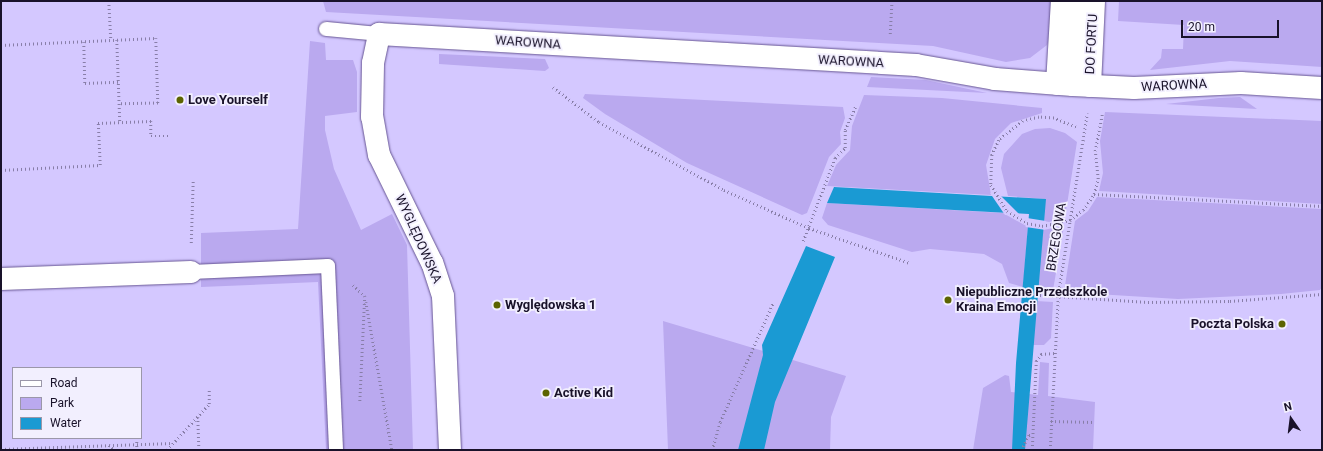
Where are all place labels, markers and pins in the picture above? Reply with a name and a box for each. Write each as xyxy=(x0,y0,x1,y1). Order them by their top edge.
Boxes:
place label: Love Yourself xyxy=(188,92,268,108)
marker: Love Yourself xyxy=(175,95,185,105)
place label: Niepubliczne Przedszkole Kraina Emocji xyxy=(956,285,1107,316)
marker: Niepubliczne Przedszkole Kraina Emocji xyxy=(943,295,953,305)
place label: Wyględowska 1 xyxy=(505,297,596,313)
marker: Wyględowska 1 xyxy=(492,300,502,310)
place label: Poczta Polska xyxy=(1191,316,1274,332)
marker: Poczta Polska xyxy=(1277,319,1287,329)
place label: Active Kid xyxy=(554,385,613,401)
marker: Active Kid xyxy=(541,388,551,398)

